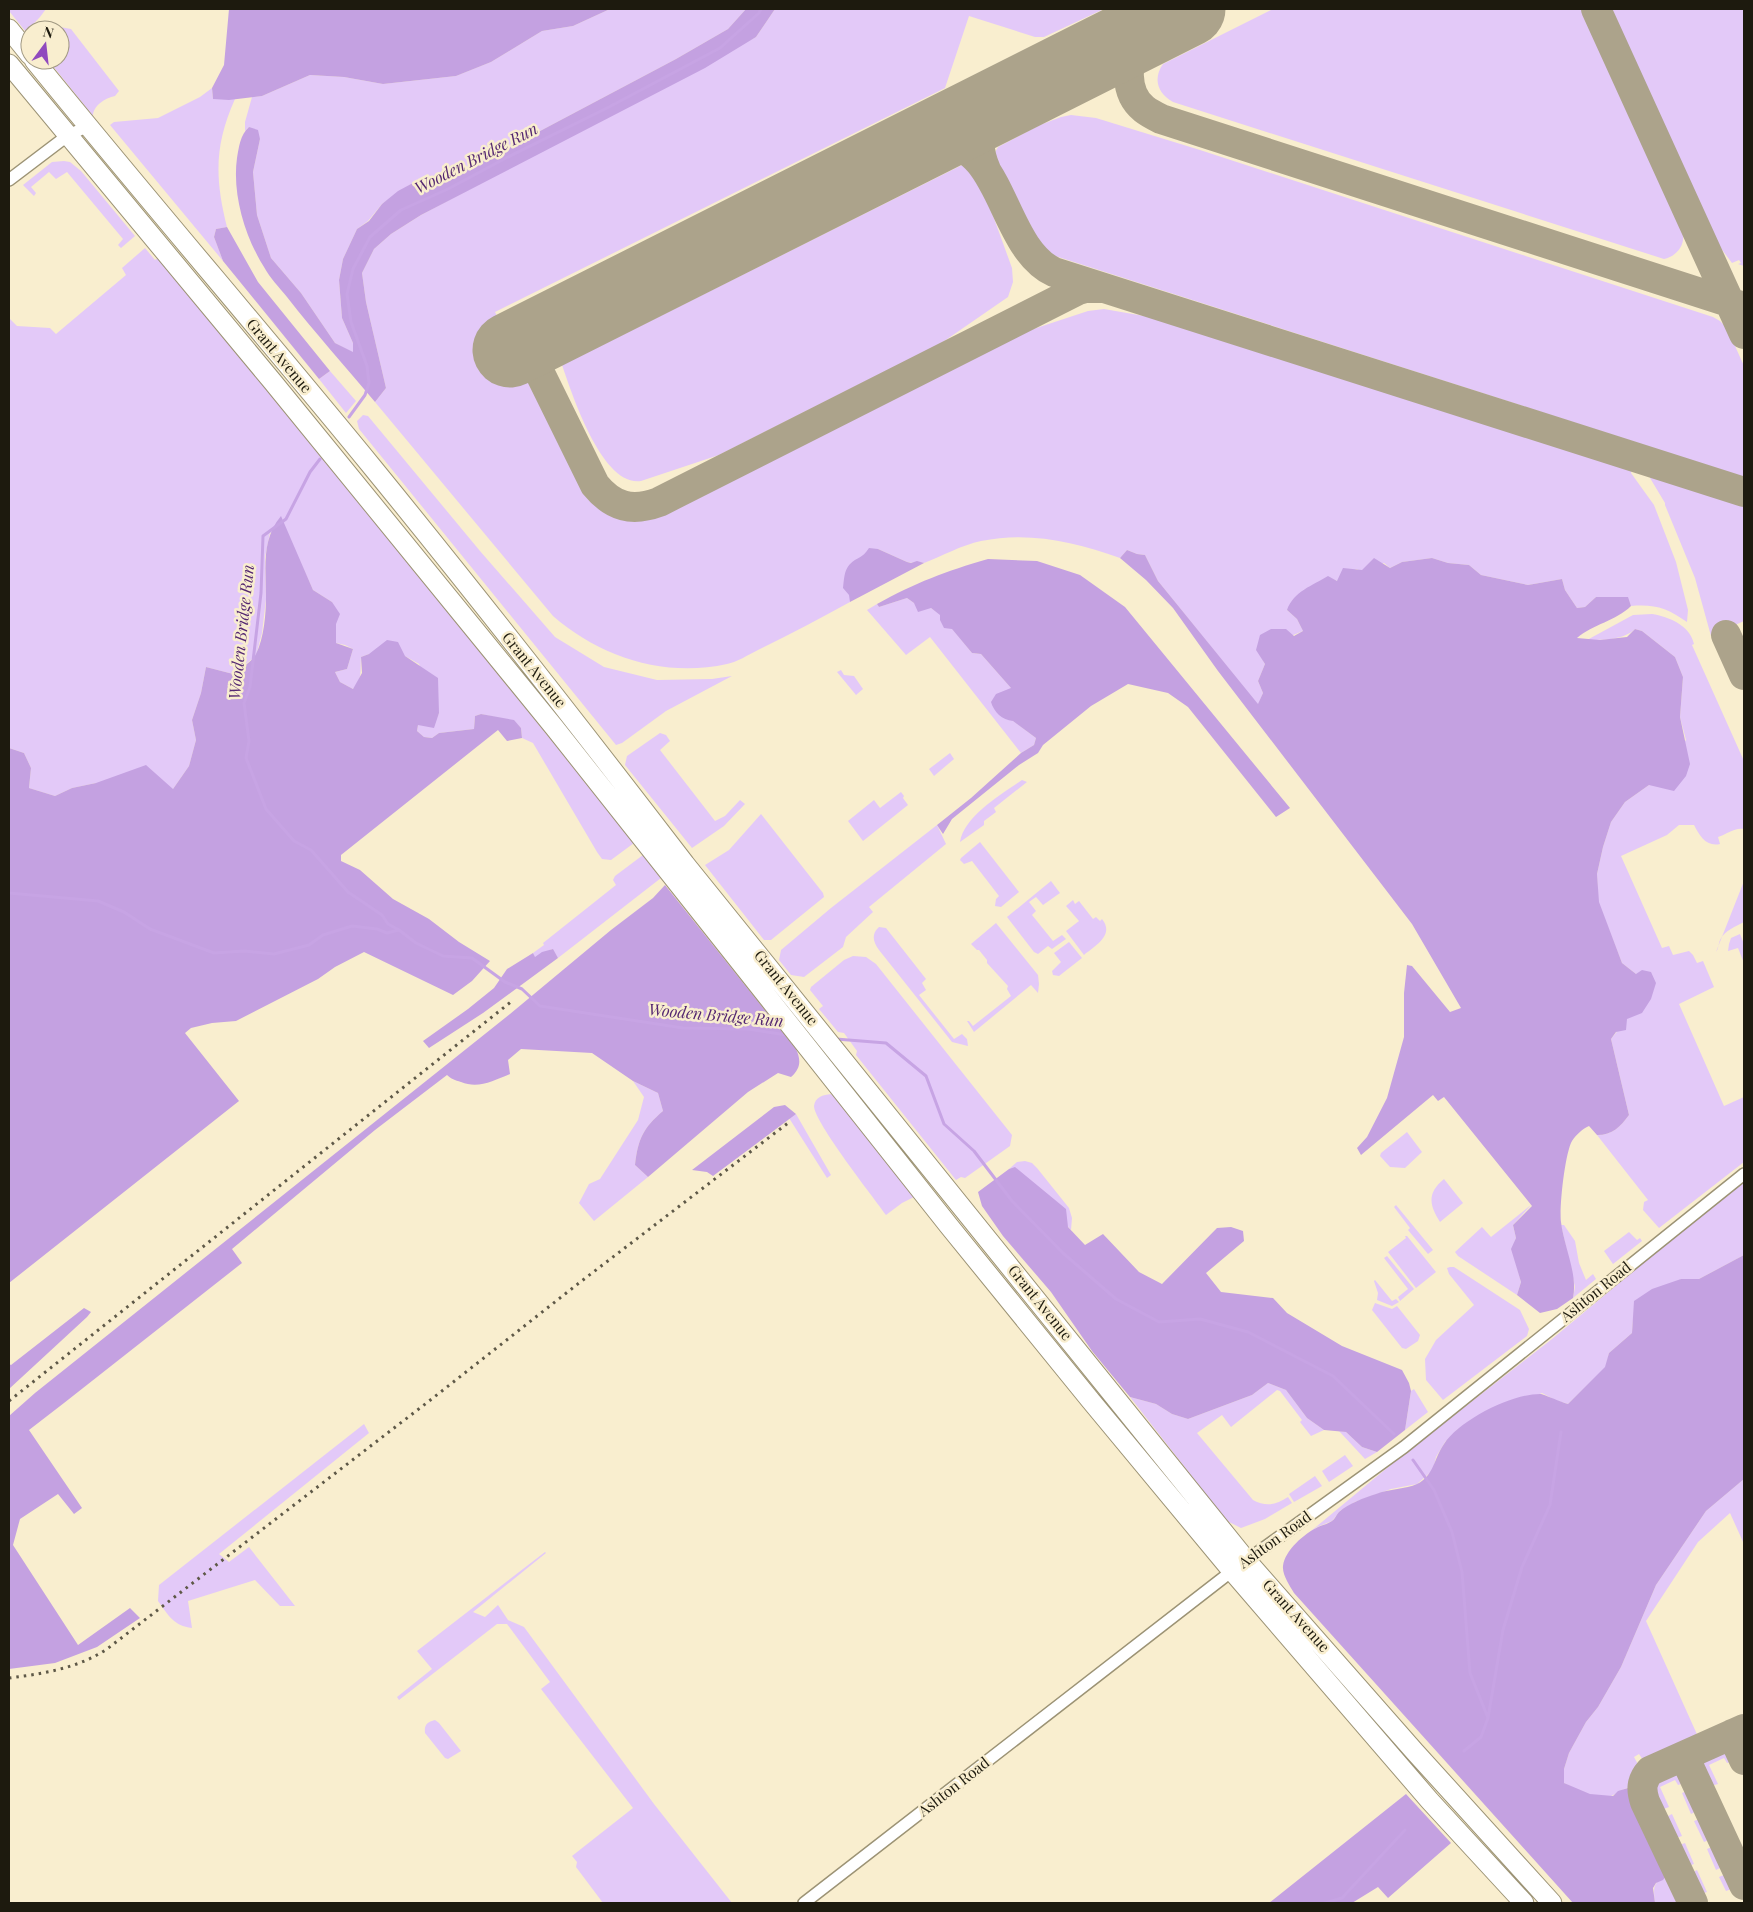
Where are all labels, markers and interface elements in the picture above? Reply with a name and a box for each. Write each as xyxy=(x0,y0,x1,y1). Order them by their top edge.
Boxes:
north arrow xyxy=(20,20,70,70)
text: N xyxy=(41,21,56,42)
water label: Wooden Bridge Run xyxy=(411,117,541,198)
street label: Grant Avenue xyxy=(243,314,317,397)
water label: Wooden Bridge Run xyxy=(223,563,258,700)
street label: Grant Avenue xyxy=(498,628,571,711)
street label: Grant Avenue xyxy=(750,946,823,1029)
water label: Wooden Bridge Run xyxy=(648,998,785,1031)
street label: Ashton Road xyxy=(1555,1256,1635,1326)
street label: Grant Avenue xyxy=(1004,1261,1077,1344)
street label: Ashton Road xyxy=(1233,1506,1315,1573)
street label: Grant Avenue xyxy=(1259,1575,1335,1656)
street label: Ashton Road xyxy=(913,1752,993,1821)

